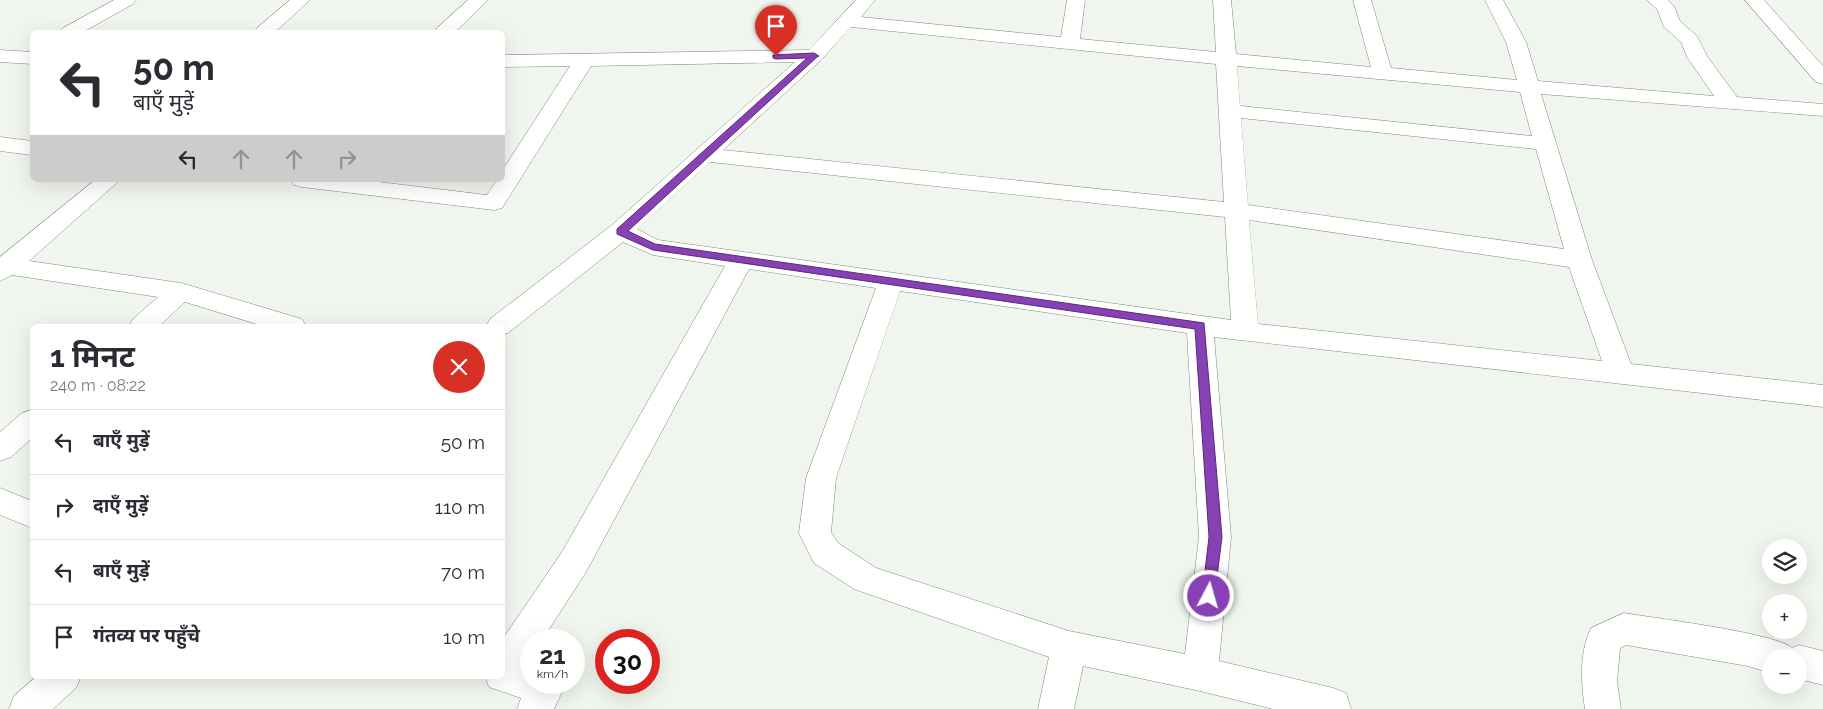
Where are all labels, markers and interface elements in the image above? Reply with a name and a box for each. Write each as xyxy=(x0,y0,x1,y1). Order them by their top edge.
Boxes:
pin xyxy=(755,5,797,56)
icon: arrive xyxy=(762,12,790,40)
text: 50 m xyxy=(133,47,215,88)
icon: left xyxy=(50,50,115,115)
text: बाएँ मुड़ें xyxy=(133,89,194,115)
icon: left xyxy=(174,145,202,173)
icon: ahead xyxy=(227,145,255,173)
icon: ahead xyxy=(280,145,308,173)
icon: right xyxy=(333,145,361,173)
text: 1 मिनट xyxy=(50,339,135,374)
button: close xyxy=(433,341,485,393)
text: 240 m · 08:22 xyxy=(50,376,146,395)
icon: left xyxy=(50,428,78,456)
text: बाएँ मुड़ें xyxy=(93,429,150,451)
text: 50 m xyxy=(441,431,485,453)
icon: right xyxy=(50,493,78,521)
text: दाएँ मुड़ें xyxy=(93,494,149,516)
text: 110 m xyxy=(435,496,485,518)
map controls xyxy=(1762,539,1807,694)
button: layers xyxy=(1762,539,1807,584)
icon: left xyxy=(50,558,78,586)
text: बाएँ मुड़ें xyxy=(93,559,150,581)
text: 70 m xyxy=(441,561,485,583)
position arrow xyxy=(1182,569,1234,621)
button: + xyxy=(1762,594,1807,639)
icon: arrive xyxy=(50,623,78,651)
text: गंतव्य पर पहुँचे xyxy=(93,624,200,646)
text: 10 m xyxy=(443,626,485,648)
speed limit sign: 30 xyxy=(595,629,660,694)
text: 21 xyxy=(539,640,566,670)
button: − xyxy=(1762,649,1807,694)
text: km/h xyxy=(537,667,568,681)

